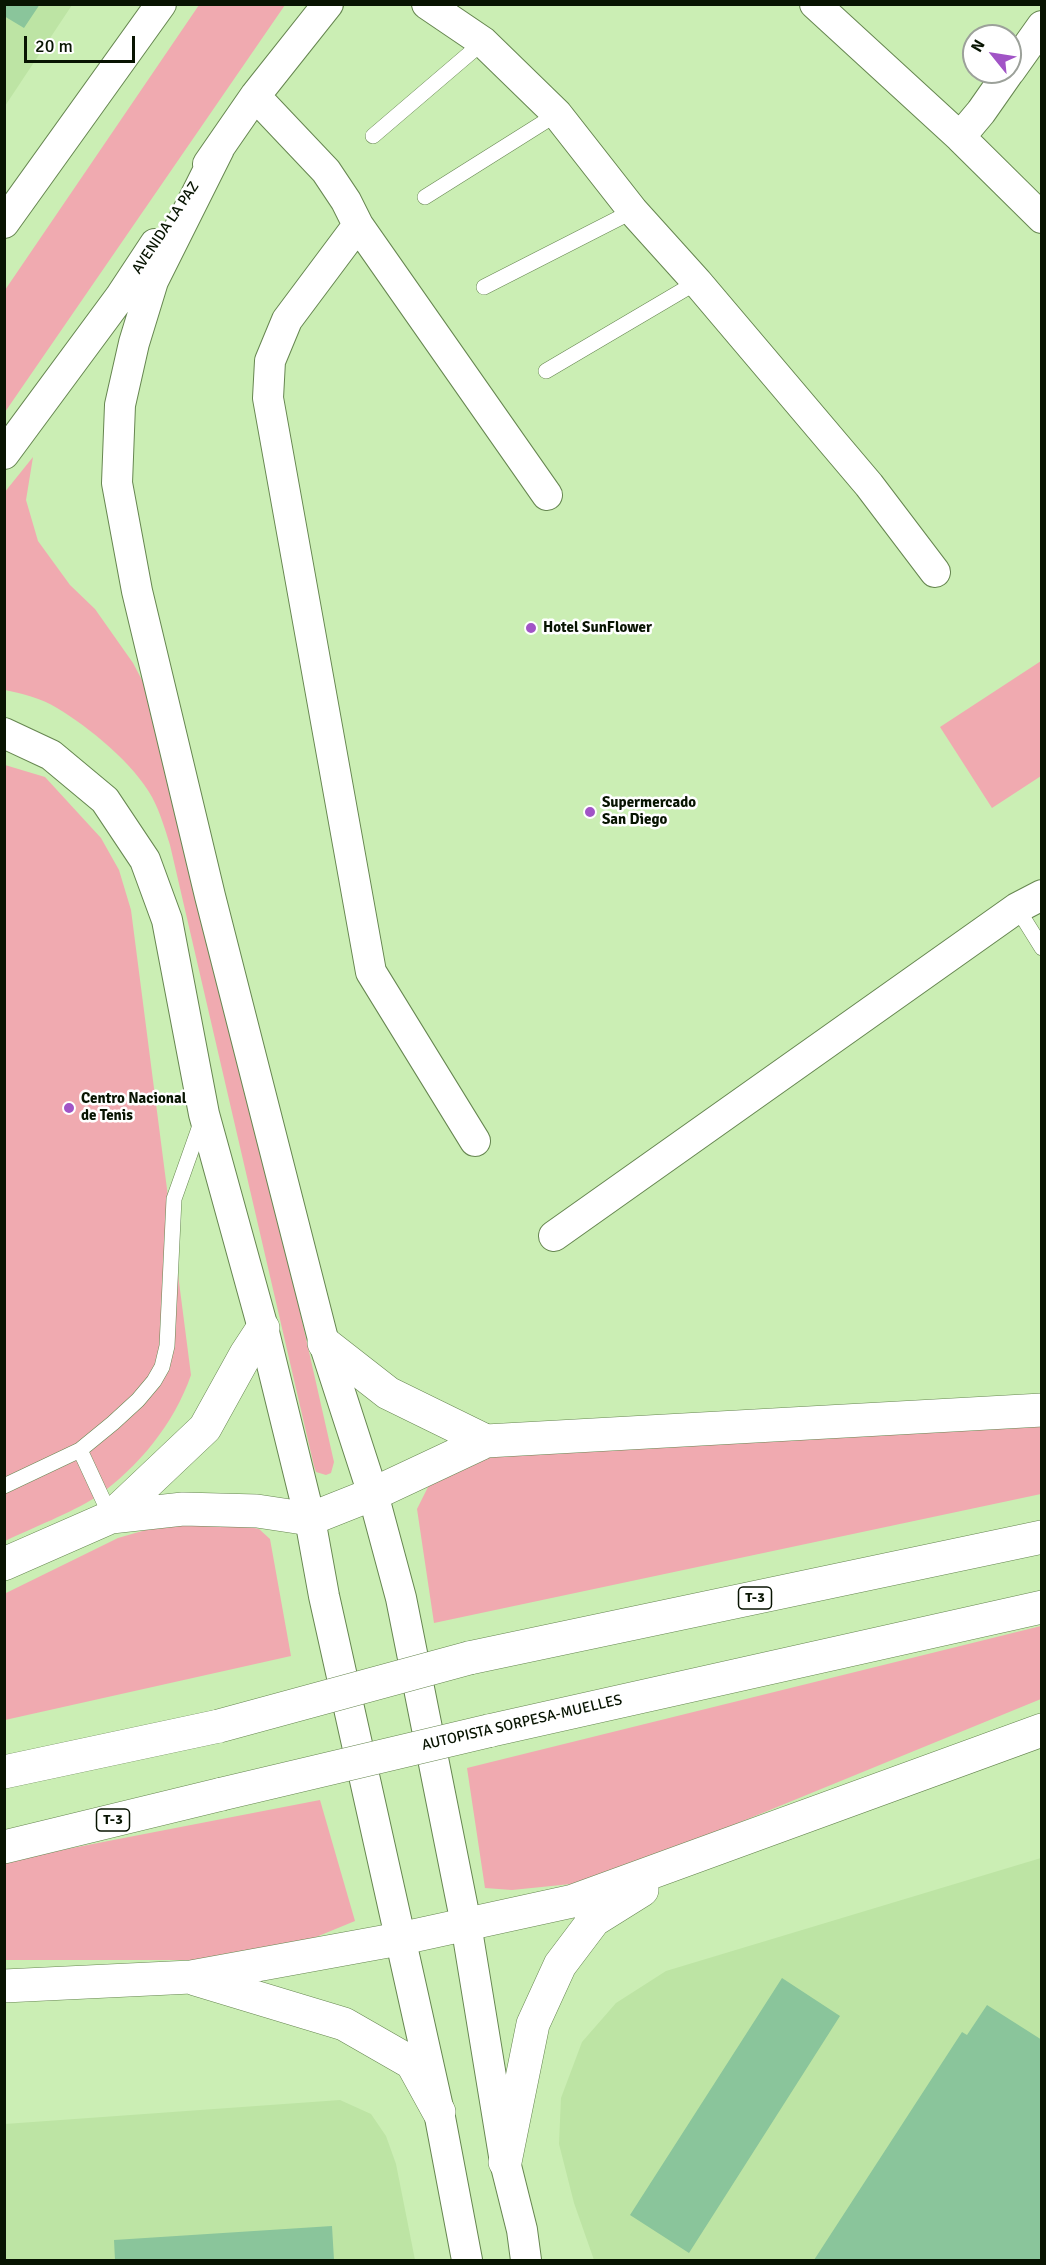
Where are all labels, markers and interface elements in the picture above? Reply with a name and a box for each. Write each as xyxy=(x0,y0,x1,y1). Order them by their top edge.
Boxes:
scale bar xyxy=(27,24,138,62)
north arrow xyxy=(962,24,1022,84)
text: 20 m xyxy=(35,35,73,57)
text: N xyxy=(967,36,990,56)
street label: AVENIDA LA PAZ xyxy=(128,178,204,278)
place label: Hotel SunFlower xyxy=(543,619,652,637)
marker: Hotel SunFlower xyxy=(524,621,538,635)
place label: Supermercado San Diego xyxy=(602,794,696,829)
marker: Supermercado San Diego xyxy=(583,805,597,819)
place label: Centro Nacional de Tenis xyxy=(81,1090,186,1125)
marker: Centro Nacional de Tenis xyxy=(62,1101,76,1115)
road number: T-3 xyxy=(738,1587,771,1609)
street label: AUTOPISTA SORPESA-MUELLES xyxy=(420,1691,624,1755)
road number: T-3 xyxy=(96,1809,130,1831)

